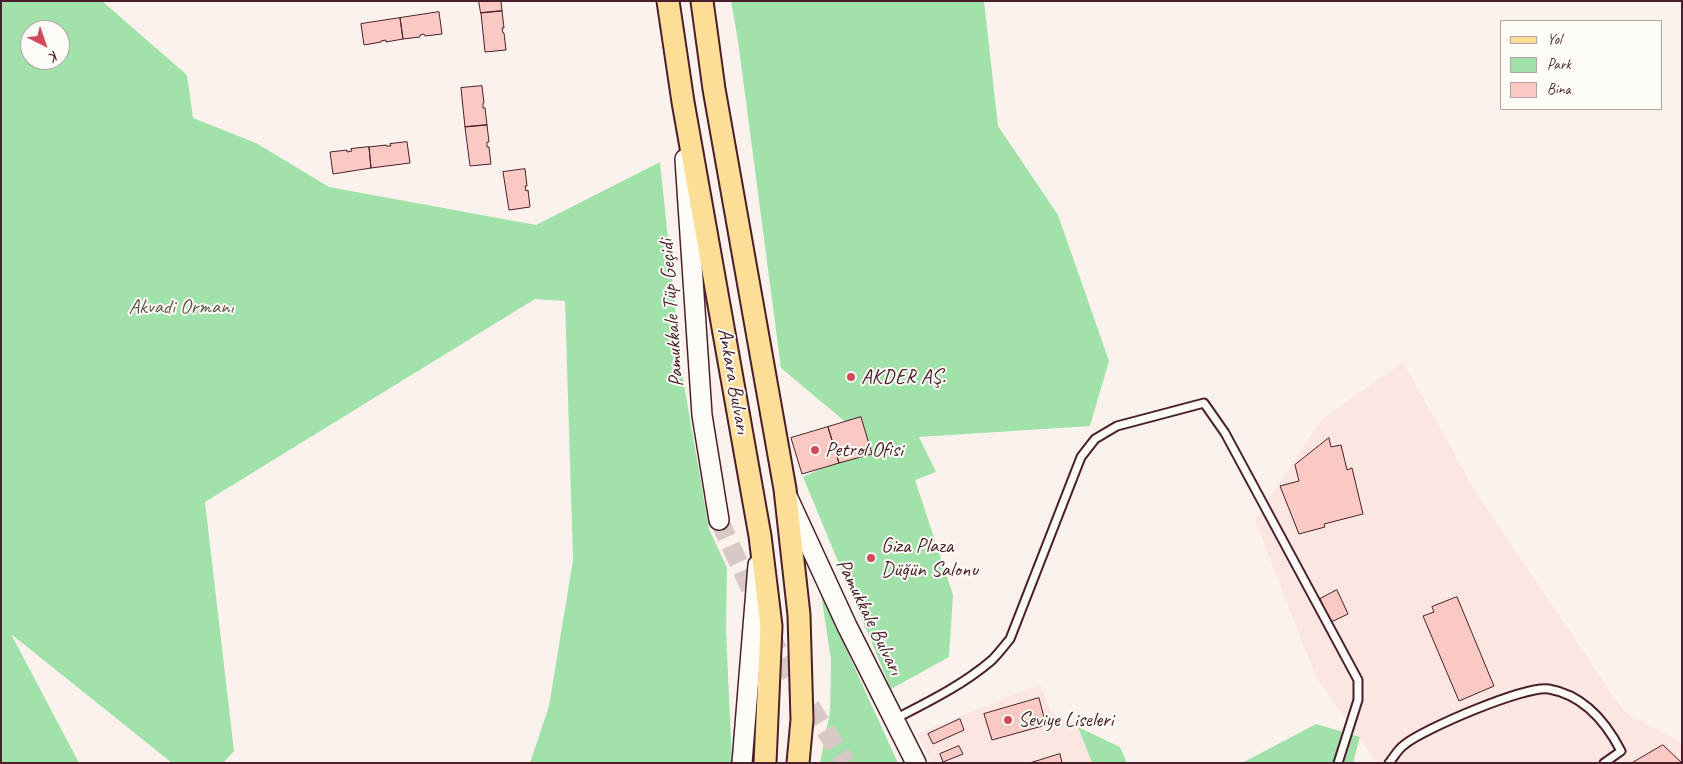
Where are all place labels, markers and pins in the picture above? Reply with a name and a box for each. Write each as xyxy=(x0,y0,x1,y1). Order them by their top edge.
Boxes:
place label: AKDER AŞ. xyxy=(861,364,946,390)
marker: AKDER AŞ. xyxy=(845,371,857,383)
place label: Petrol Ofisi xyxy=(825,437,903,463)
marker: Petrol Ofisi xyxy=(809,444,821,456)
place label: Giza Plaza Düğün Salonu xyxy=(881,533,978,583)
marker: Giza Plaza Düğün Salonu xyxy=(865,552,877,564)
place label: Seviye Liseleri xyxy=(1018,707,1113,733)
marker: Seviye Liseleri xyxy=(1002,714,1014,726)

